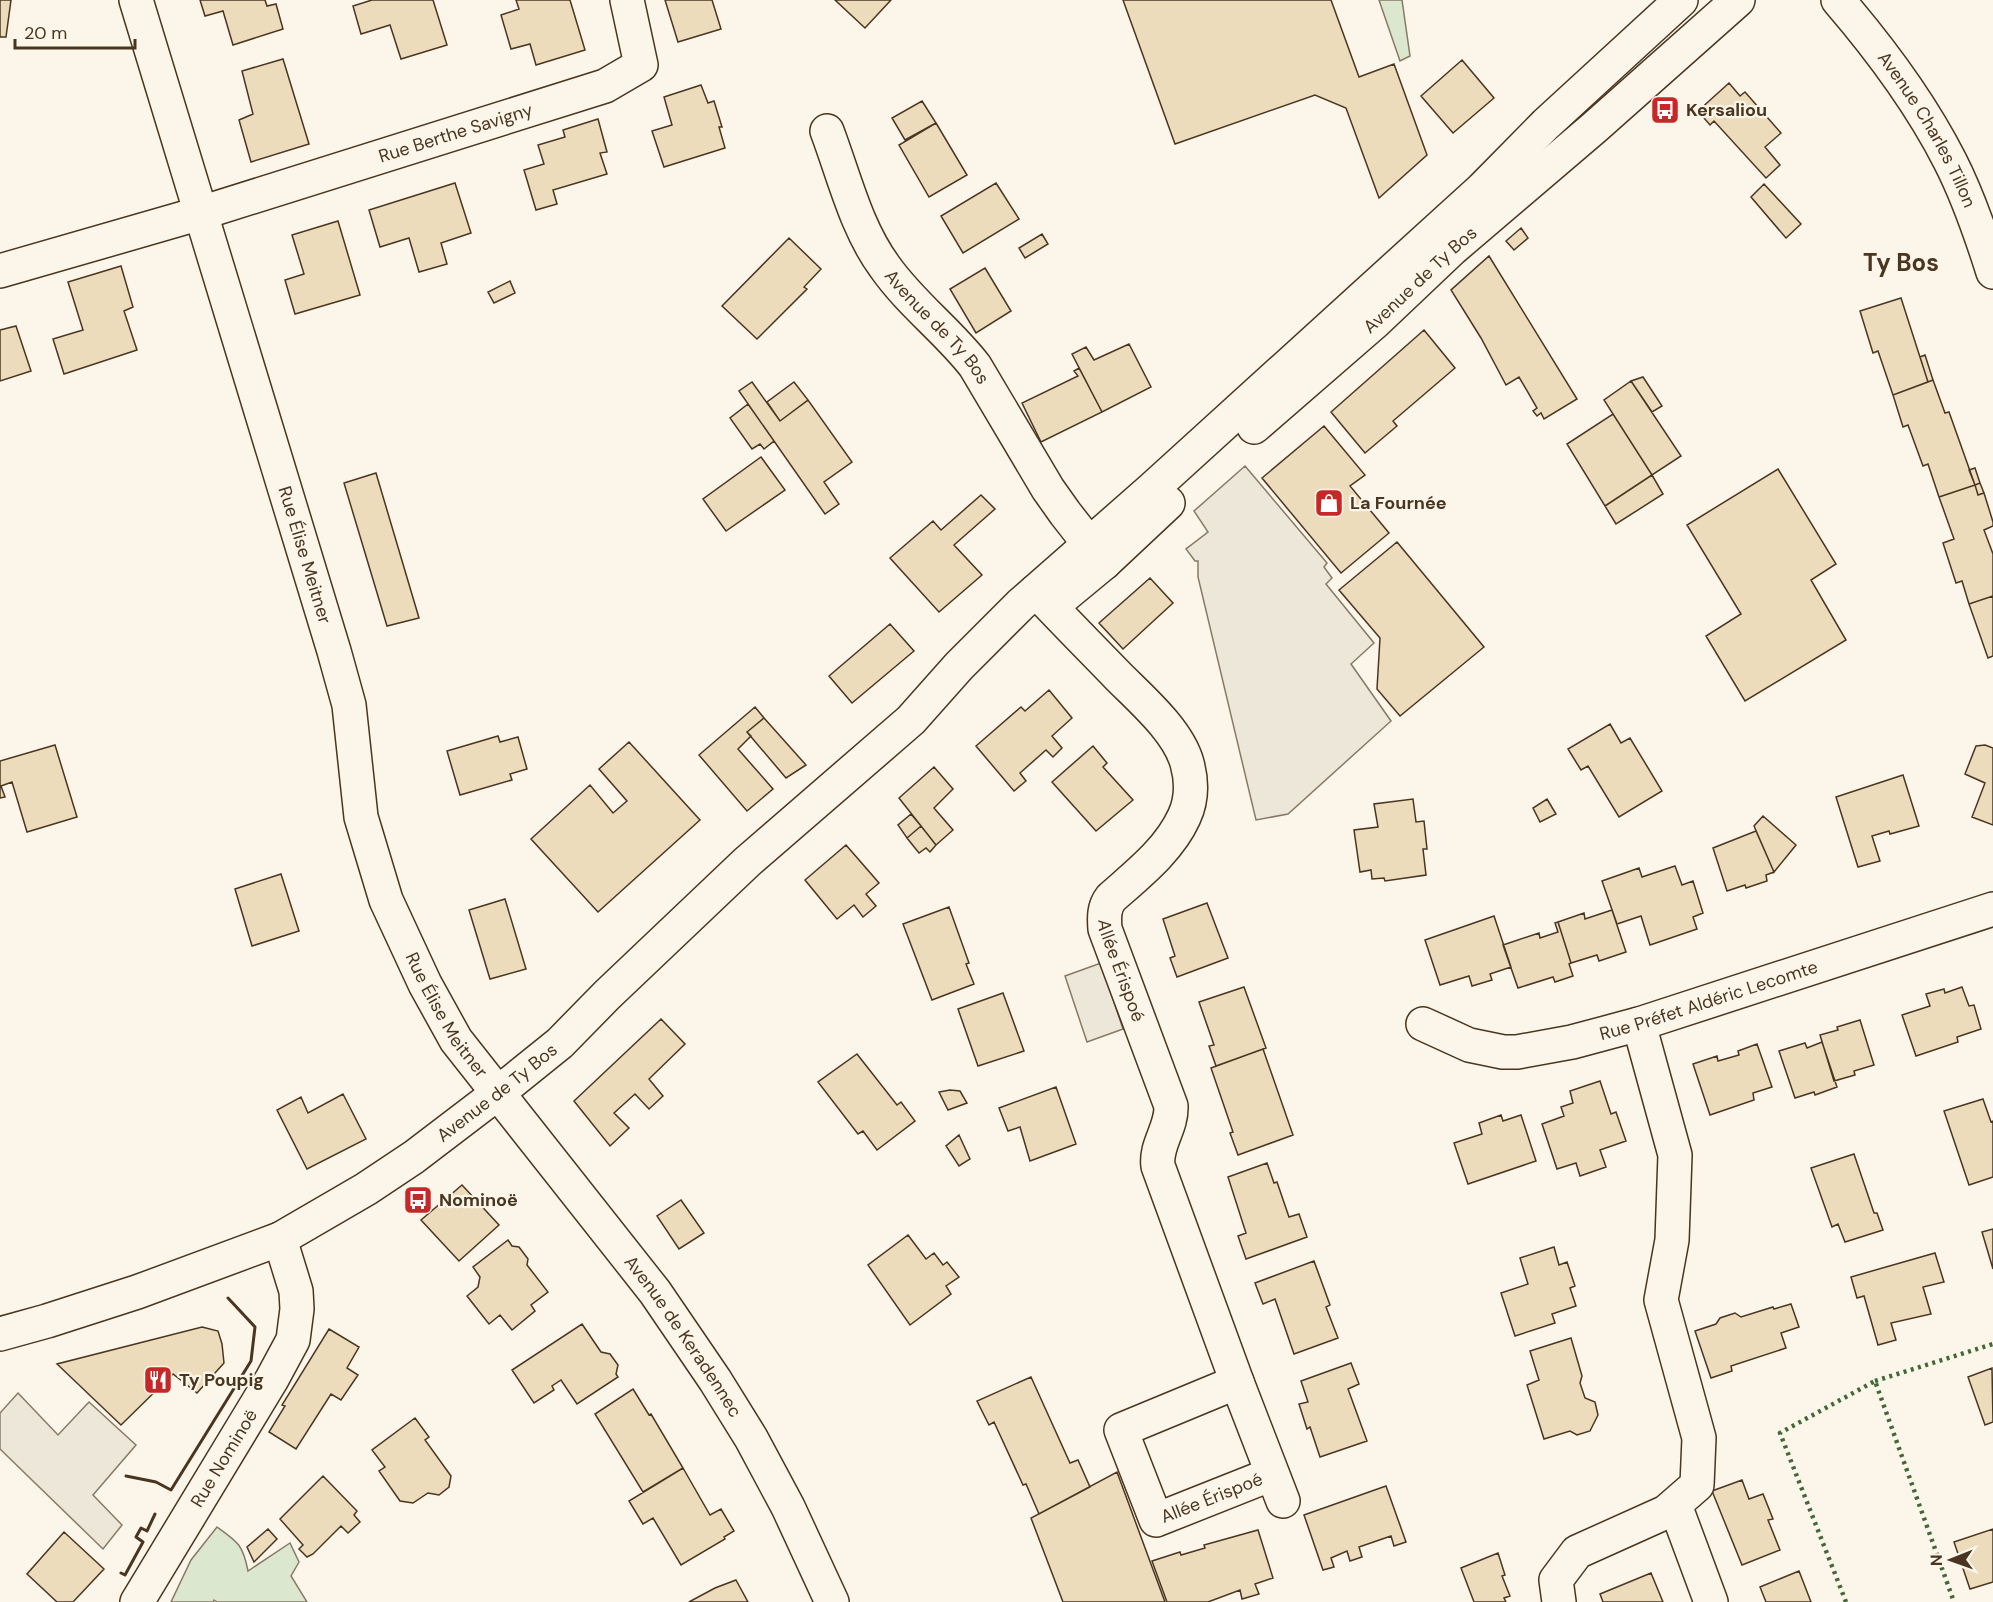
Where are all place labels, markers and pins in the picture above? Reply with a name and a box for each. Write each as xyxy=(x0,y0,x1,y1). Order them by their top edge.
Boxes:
bus stop icon: Kersaliou xyxy=(1649,94,1681,126)
place label: Kersaliou xyxy=(1686,98,1767,122)
shop icon: La Fournée xyxy=(1313,487,1345,519)
place label: La Fournée xyxy=(1350,491,1447,515)
bus stop icon: Nominoë xyxy=(402,1184,434,1216)
place label: Nominoë xyxy=(439,1188,518,1212)
restaurant icon: Ty Poupig xyxy=(142,1364,174,1396)
place label: Ty Poupig xyxy=(179,1368,264,1392)

